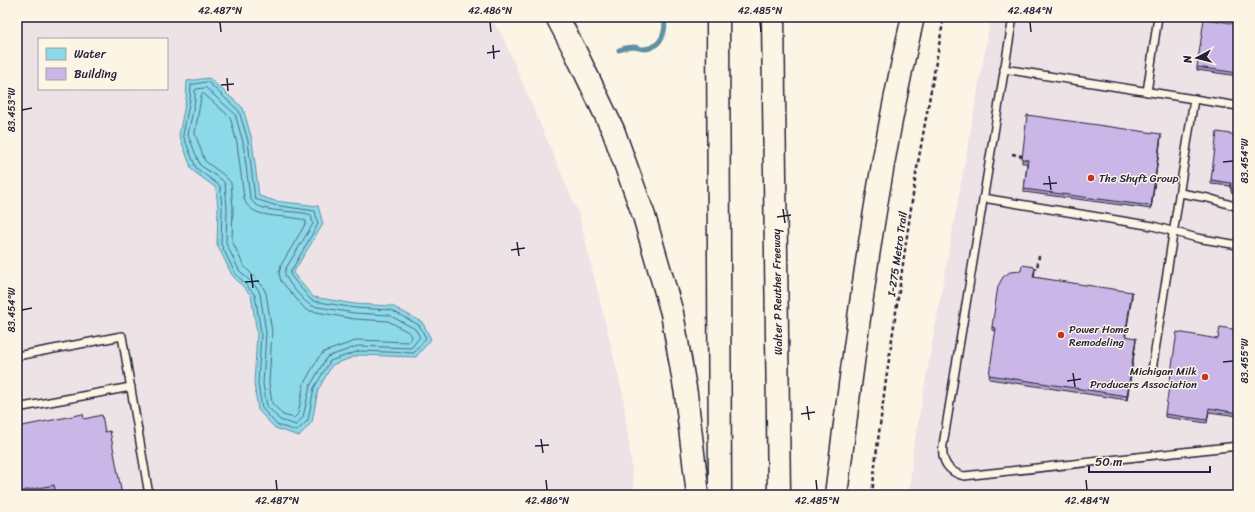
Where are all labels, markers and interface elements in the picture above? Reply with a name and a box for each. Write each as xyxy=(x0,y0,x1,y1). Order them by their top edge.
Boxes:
text: 42.487°N xyxy=(198,2,242,20)
text: 42.486°N xyxy=(468,2,512,20)
text: 42.485°N xyxy=(738,2,782,20)
text: 42.484°N xyxy=(1008,2,1052,20)
legend xyxy=(38,38,168,90)
north arrow xyxy=(1177,38,1217,78)
text: Water xyxy=(74,43,107,65)
text: N xyxy=(1178,54,1198,65)
text: Building xyxy=(74,63,117,85)
text: 83.453°W xyxy=(3,88,21,132)
text: 83.454°W xyxy=(1236,138,1254,184)
place label: The Shyft Group xyxy=(1099,169,1179,188)
marker: The Shyft Group xyxy=(1086,173,1096,183)
street label: I-275 Metro Trail xyxy=(882,210,913,299)
street label: Walter P Reuther Freeway xyxy=(767,228,788,355)
text: 83.454°W xyxy=(3,287,21,333)
place label: Power Home Remodeling xyxy=(1069,320,1130,352)
marker: Power Home Remodeling xyxy=(1056,330,1066,340)
text: 83.455°W xyxy=(1236,338,1254,384)
place label: Michigan Milk Producers Association xyxy=(1090,362,1197,394)
marker: Michigan Milk Producers Association xyxy=(1200,372,1210,382)
scale bar xyxy=(1089,448,1210,474)
text: 50 m xyxy=(1095,451,1122,473)
text: 42.487°N xyxy=(255,492,299,510)
text: 42.486°N xyxy=(525,492,569,510)
text: 42.485°N xyxy=(795,492,839,510)
text: 42.484°N xyxy=(1065,492,1109,510)

